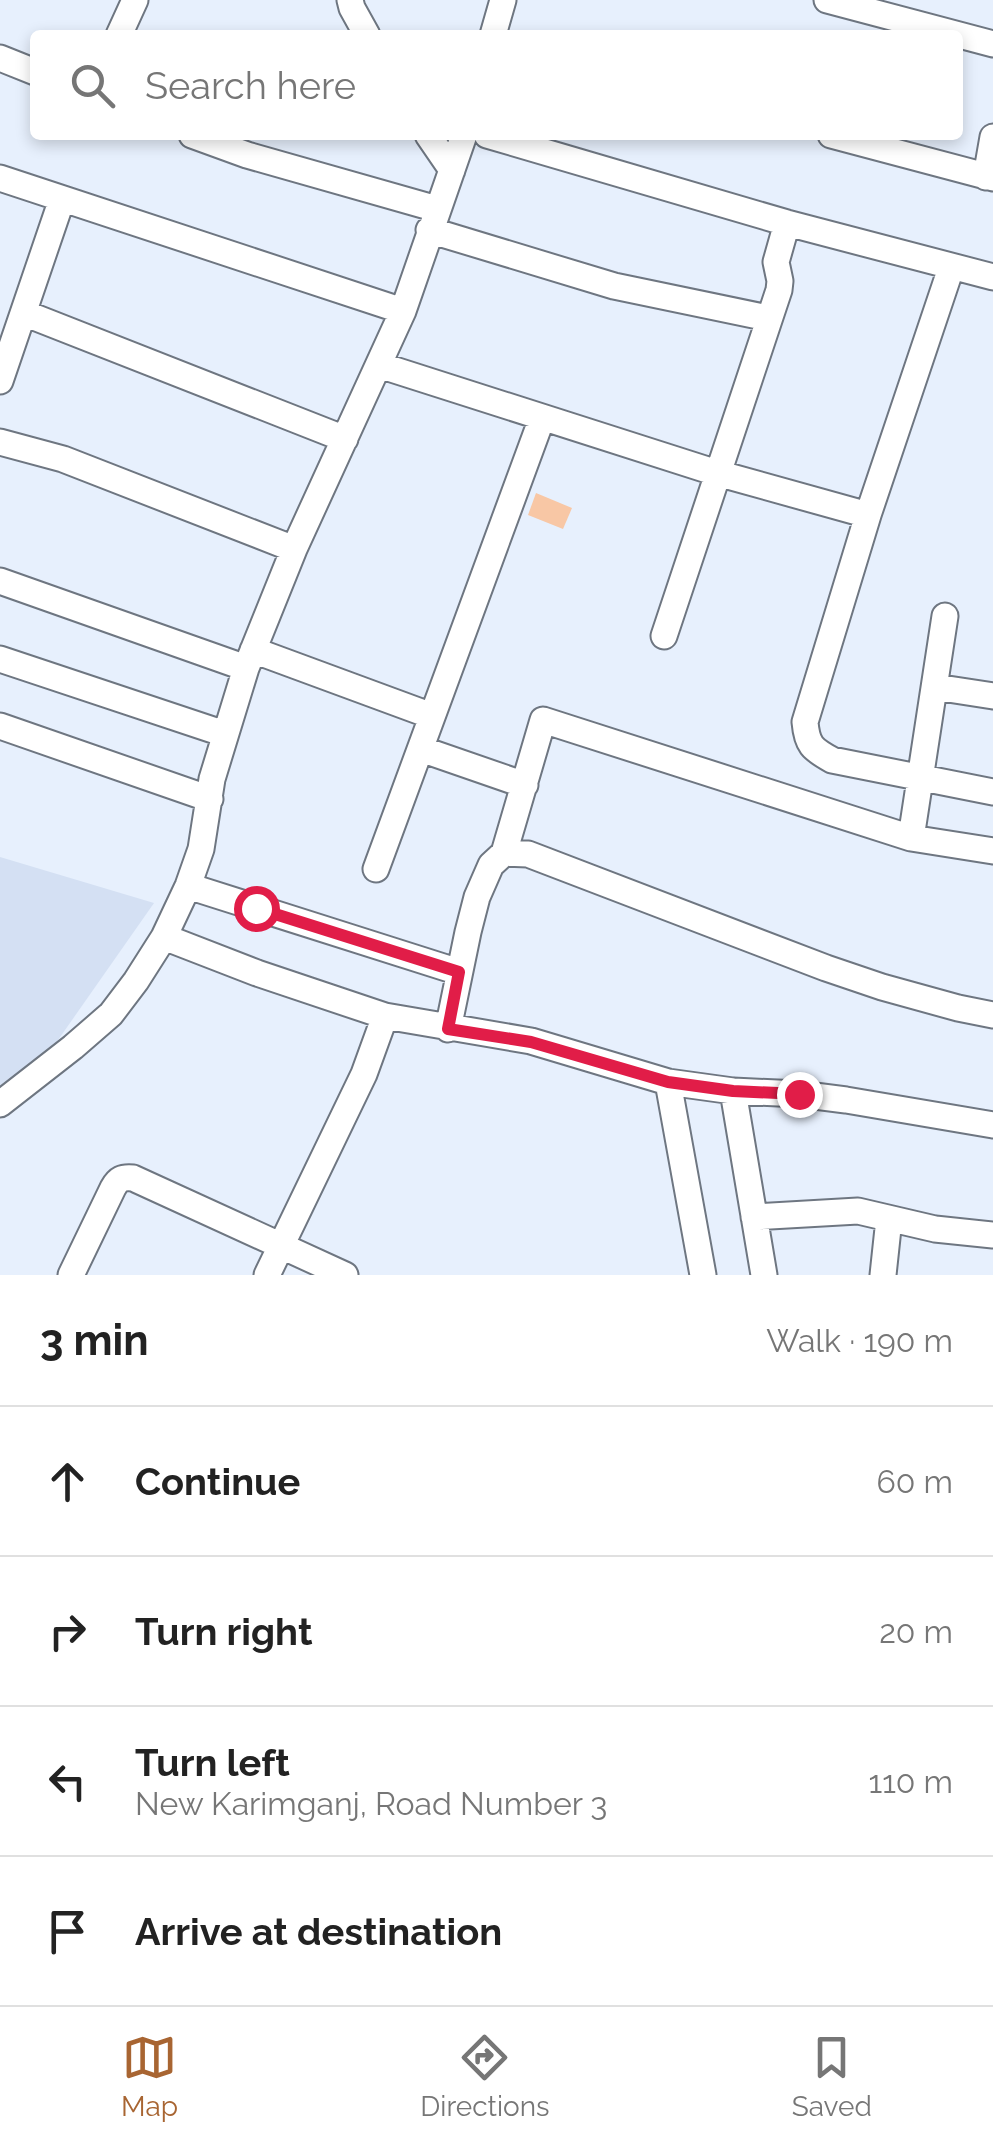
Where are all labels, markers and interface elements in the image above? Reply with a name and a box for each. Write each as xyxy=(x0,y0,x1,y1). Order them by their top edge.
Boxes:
search box xyxy=(30,30,963,140)
icon: search xyxy=(65,58,120,113)
text: Search here xyxy=(145,63,356,108)
route start xyxy=(234,886,280,932)
route end xyxy=(777,1072,823,1118)
text: 3 min xyxy=(40,1316,149,1365)
text: Walk · 190 m xyxy=(766,1322,953,1359)
icon: ahead xyxy=(40,1454,95,1509)
text: Continue xyxy=(135,1459,300,1504)
text: 60 m xyxy=(877,1463,953,1500)
icon: right xyxy=(40,1604,95,1659)
text: Turn right xyxy=(135,1609,312,1654)
text: 20 m xyxy=(879,1613,953,1650)
text: Turn left xyxy=(135,1740,290,1785)
icon: left xyxy=(40,1754,95,1809)
text: 110 m xyxy=(868,1763,953,1800)
text: New Karimganj, Road Number 3 xyxy=(135,1785,607,1822)
icon: arrive xyxy=(40,1904,95,1959)
text: Arrive at destination xyxy=(135,1909,502,1954)
tab: Map xyxy=(121,2030,178,2123)
tab: Directions xyxy=(420,2030,550,2123)
tab: Saved xyxy=(792,2030,872,2123)

